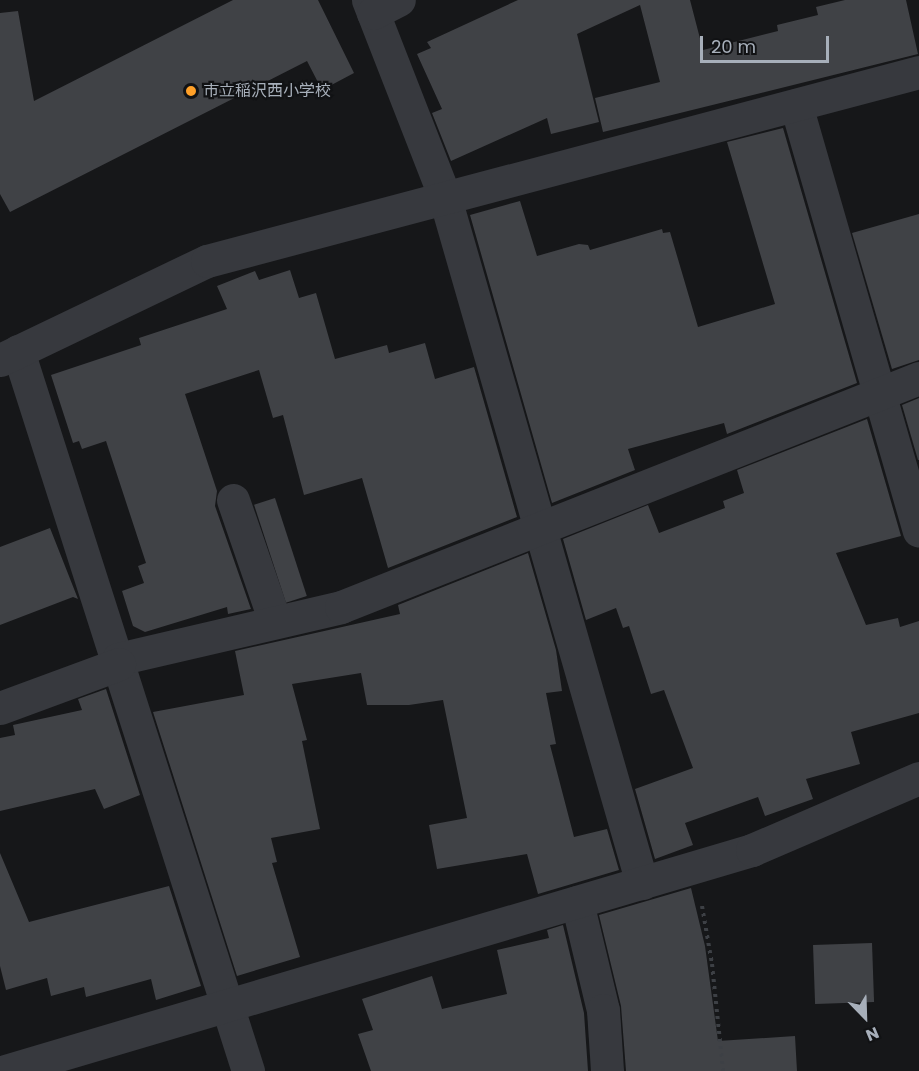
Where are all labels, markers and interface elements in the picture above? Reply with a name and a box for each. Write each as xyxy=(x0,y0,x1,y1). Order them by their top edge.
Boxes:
scale bar xyxy=(703,24,832,62)
text: 20 m xyxy=(711,34,756,59)
place label: 市立稲沢西小学校 xyxy=(203,81,331,101)
marker: 市立稲沢西小学校 xyxy=(184,84,198,98)
north arrow xyxy=(835,987,895,1047)
text: N xyxy=(862,1021,882,1047)

